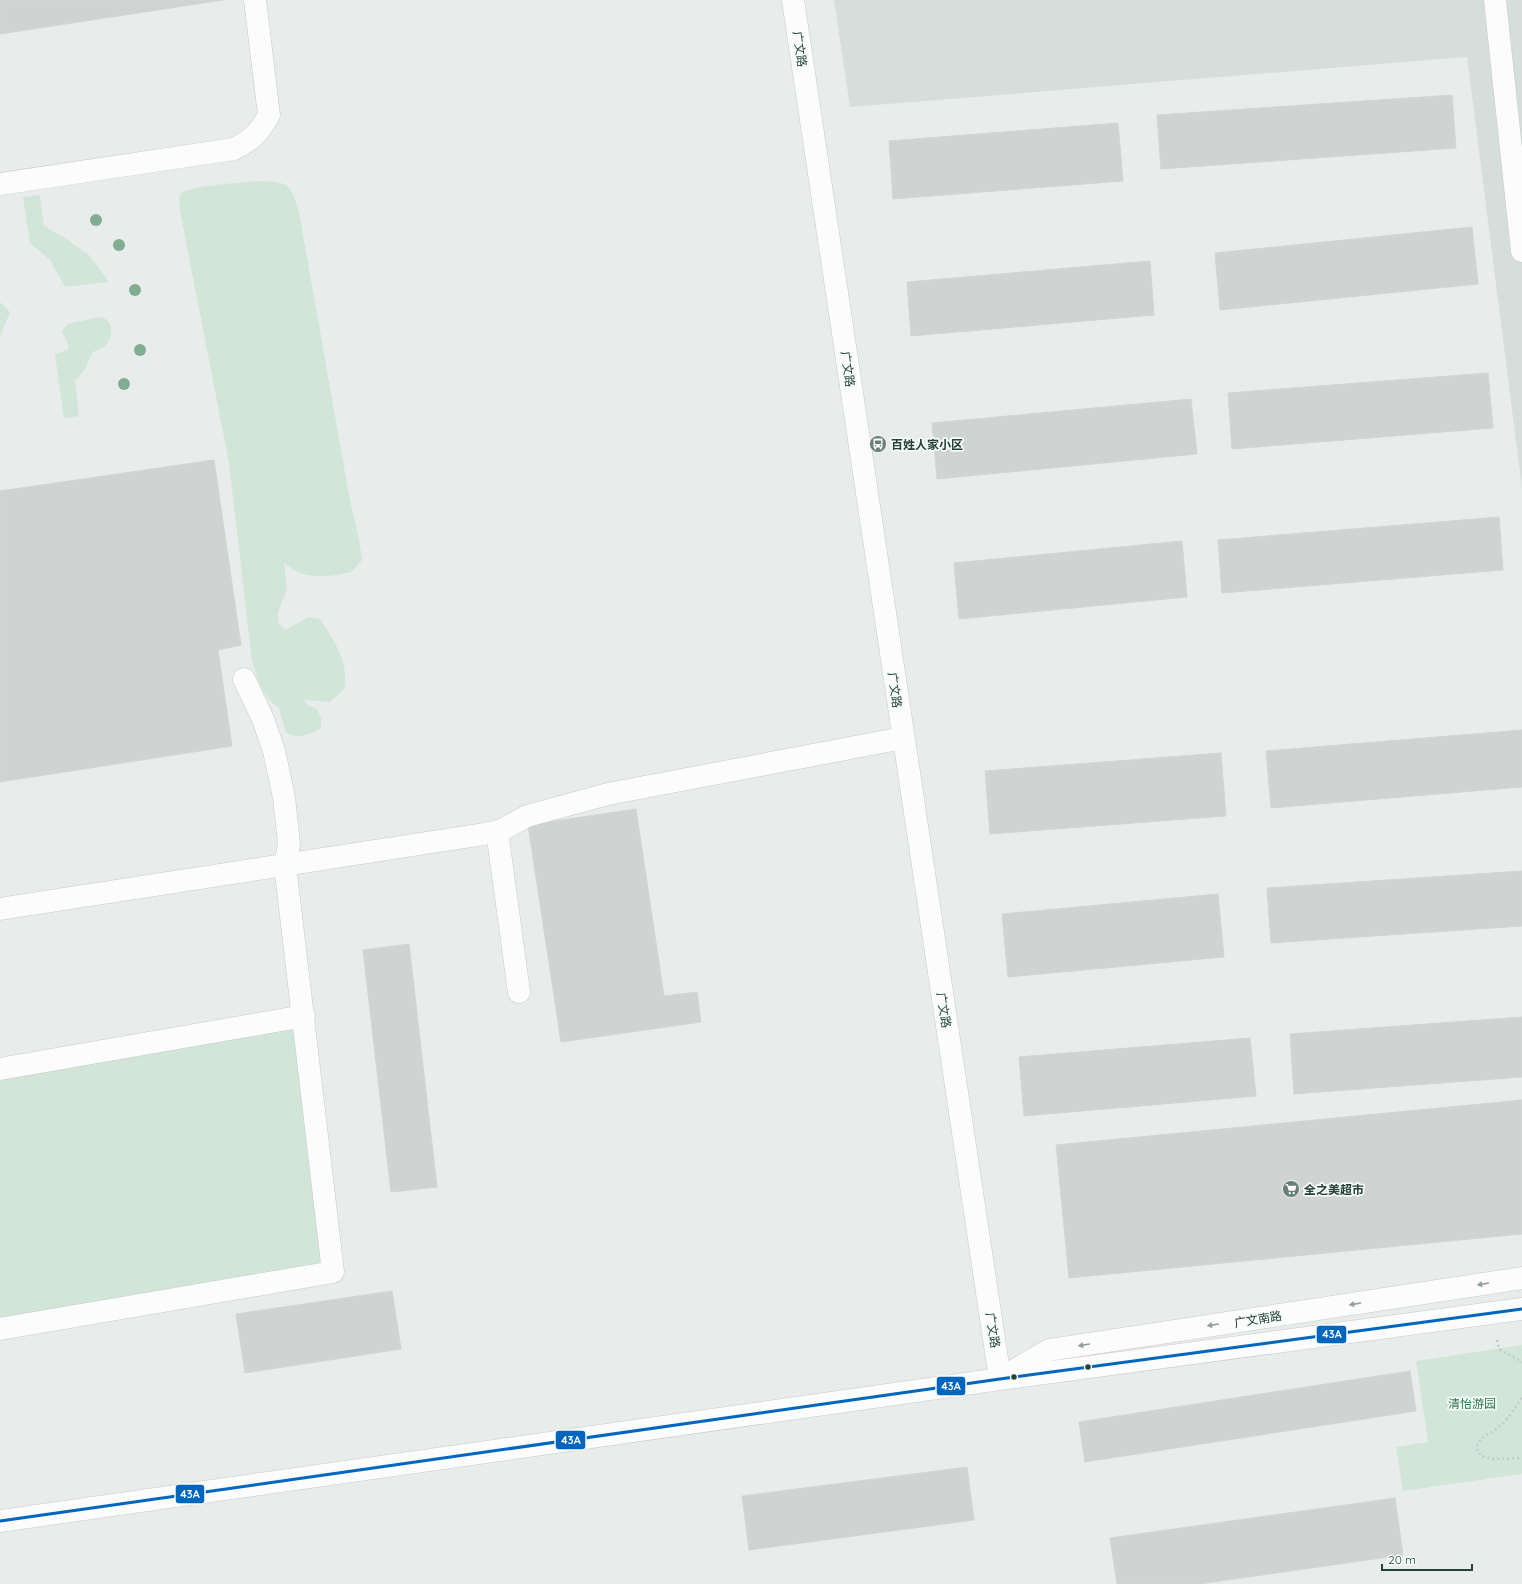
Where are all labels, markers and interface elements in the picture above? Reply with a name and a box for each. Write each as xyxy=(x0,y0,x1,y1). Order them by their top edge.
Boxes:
street label: 广文路 xyxy=(790,30,810,68)
street label: 广文路 xyxy=(838,350,858,388)
bus stop icon: 百姓人家小区 xyxy=(868,434,888,454)
place label: 百姓人家小区 xyxy=(891,437,963,452)
street label: 广文路 xyxy=(885,671,905,709)
street label: 广文路 xyxy=(934,991,954,1029)
supermarket icon: 全之美超市 xyxy=(1281,1179,1301,1199)
place label: 全之美超市 xyxy=(1304,1182,1364,1197)
one-way arrow xyxy=(1477,1281,1490,1287)
one-way arrow xyxy=(1349,1301,1361,1307)
street label: 广文南路 xyxy=(1233,1308,1283,1330)
street label: 广文路 xyxy=(983,1311,1003,1349)
one-way arrow xyxy=(1206,1322,1219,1328)
line badge: 43A xyxy=(1316,1325,1347,1344)
text: 43A xyxy=(1322,1327,1342,1341)
one-way arrow xyxy=(1078,1342,1090,1348)
unlabelled marker xyxy=(1083,1362,1093,1372)
unlabelled marker xyxy=(1009,1372,1019,1382)
line badge: 43A xyxy=(936,1376,966,1396)
text: 43A xyxy=(941,1379,961,1393)
park label: 清怡游园 xyxy=(1448,1396,1496,1411)
line badge: 43A xyxy=(555,1430,586,1450)
text: 43A xyxy=(561,1433,581,1447)
line badge: 43A xyxy=(175,1484,205,1504)
text: 43A xyxy=(180,1487,200,1501)
scale bar xyxy=(1382,1546,1472,1572)
text: 20 m xyxy=(1388,1552,1416,1567)

